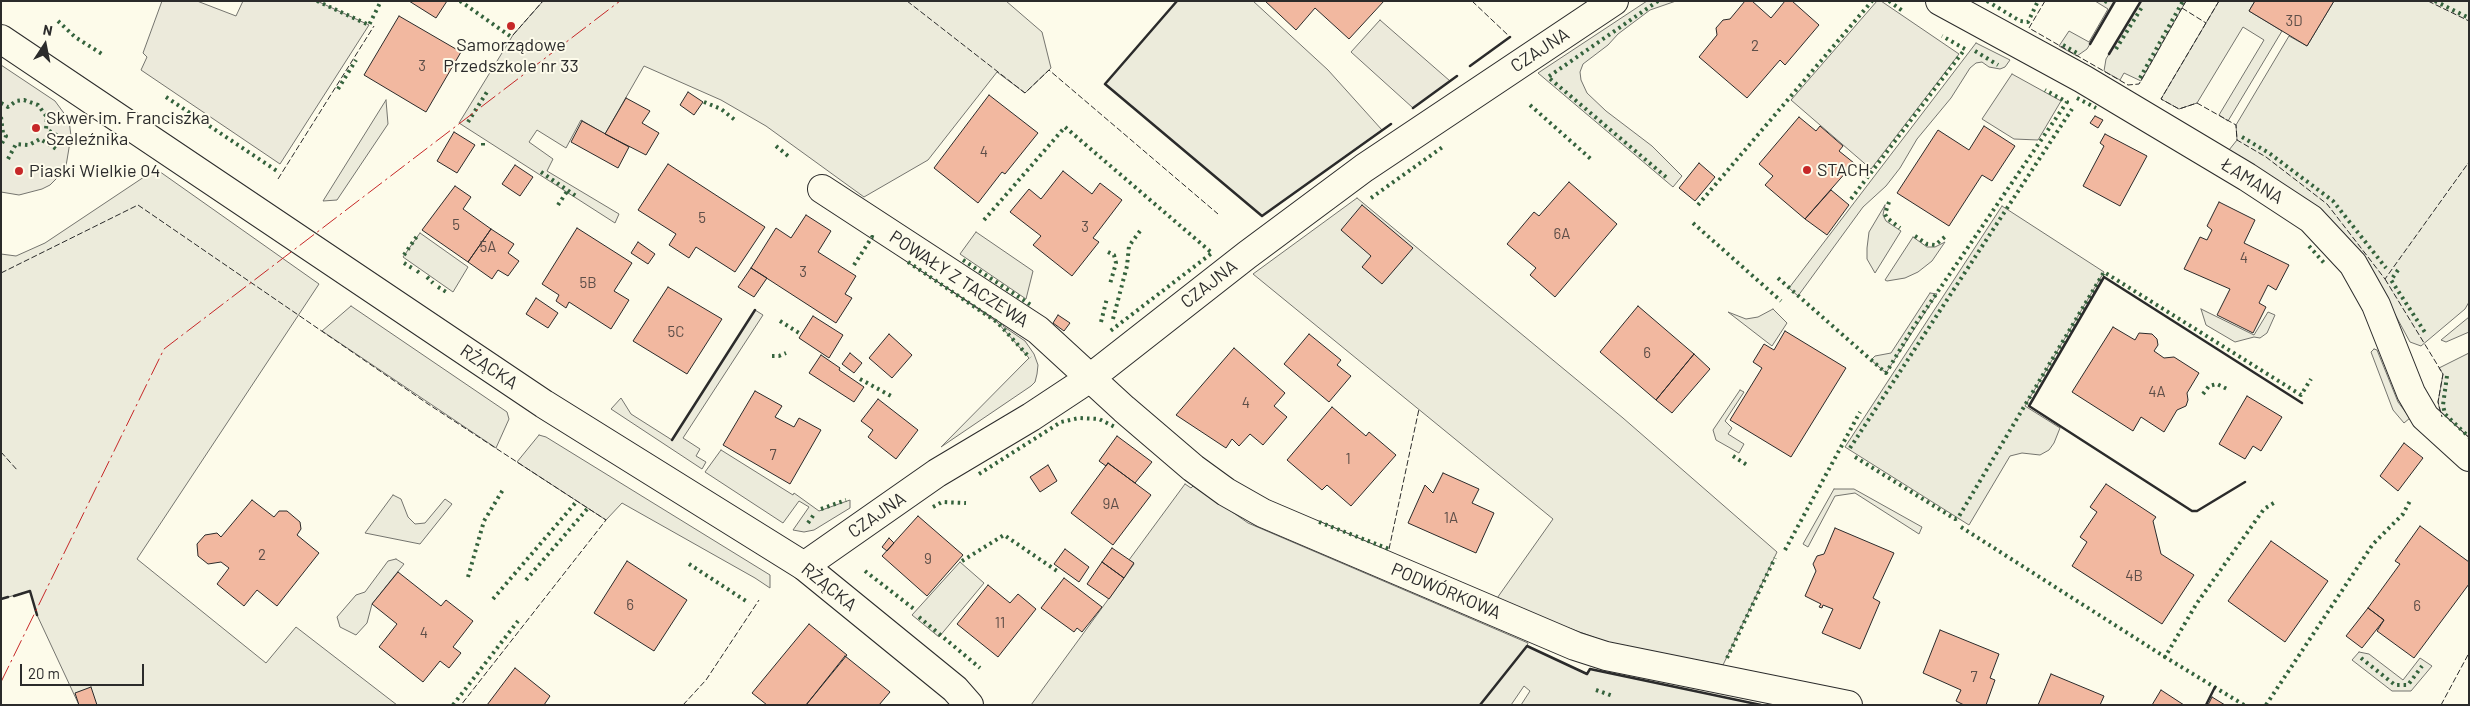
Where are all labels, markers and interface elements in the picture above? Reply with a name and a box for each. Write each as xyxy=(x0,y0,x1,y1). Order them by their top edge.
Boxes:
house number: 3D xyxy=(2286,12,2302,30)
north arrow xyxy=(20,20,70,70)
marker: Samorządowe Przedszkole nr 33 xyxy=(505,20,517,32)
text: N xyxy=(42,21,54,39)
street label: CZAJNA xyxy=(1507,23,1573,77)
place label: Samorządowe Przedszkole nr 33 xyxy=(443,34,579,76)
house number: 2 xyxy=(1751,37,1759,55)
house number: 3 xyxy=(418,57,426,75)
place label: Skwer im. Franciszka Szeleźnika xyxy=(46,107,210,150)
marker: Skwer im. Franciszka Szeleźnika xyxy=(30,122,42,134)
house number: 4 xyxy=(980,143,988,161)
street label: ŁAMANA xyxy=(2217,153,2287,209)
place label: STACH xyxy=(1817,159,1870,181)
place label: Piaski Wielkie 04 xyxy=(29,160,160,182)
marker: STACH xyxy=(1801,164,1813,176)
marker: Piaski Wielkie 04 xyxy=(13,165,25,177)
house number: 5 xyxy=(698,209,706,227)
house number: 5 xyxy=(452,216,460,234)
house number: 3 xyxy=(1081,218,1089,236)
house number: 6A xyxy=(1554,225,1570,243)
street label: POWAŁY Z TACZEWA xyxy=(885,226,1033,332)
house number: 5A xyxy=(480,238,496,256)
house number: 4 xyxy=(2240,249,2248,267)
street label: CZAJNA xyxy=(1177,255,1241,313)
house number: 3 xyxy=(799,263,807,281)
house number: 5B xyxy=(579,274,597,292)
house number: 5C xyxy=(668,323,684,341)
street label: RŻĄCKA xyxy=(456,340,522,394)
house number: 6 xyxy=(1643,344,1651,362)
house number: 4A xyxy=(2148,383,2166,401)
house number: 4 xyxy=(1242,394,1250,412)
house number: 7 xyxy=(769,446,777,464)
house number: 1 xyxy=(1345,450,1351,468)
street label: CZAJNA xyxy=(844,487,910,543)
house number: 9A xyxy=(1103,495,1119,513)
house number: 1A xyxy=(1444,509,1458,527)
house number: 2 xyxy=(258,546,266,564)
house number: 9 xyxy=(924,550,932,568)
street label: RŻĄCKA xyxy=(797,558,861,616)
street label: PODWÓRKOWA xyxy=(1388,558,1504,624)
house number: 4B xyxy=(2125,567,2143,585)
house number: 6 xyxy=(626,596,634,614)
house number: 6 xyxy=(2413,597,2421,615)
house number: 11 xyxy=(995,614,1005,632)
house number: 4 xyxy=(420,624,428,642)
scale bar xyxy=(22,654,146,686)
text: 20 m xyxy=(28,664,60,682)
house number: 7 xyxy=(1970,668,1978,686)

